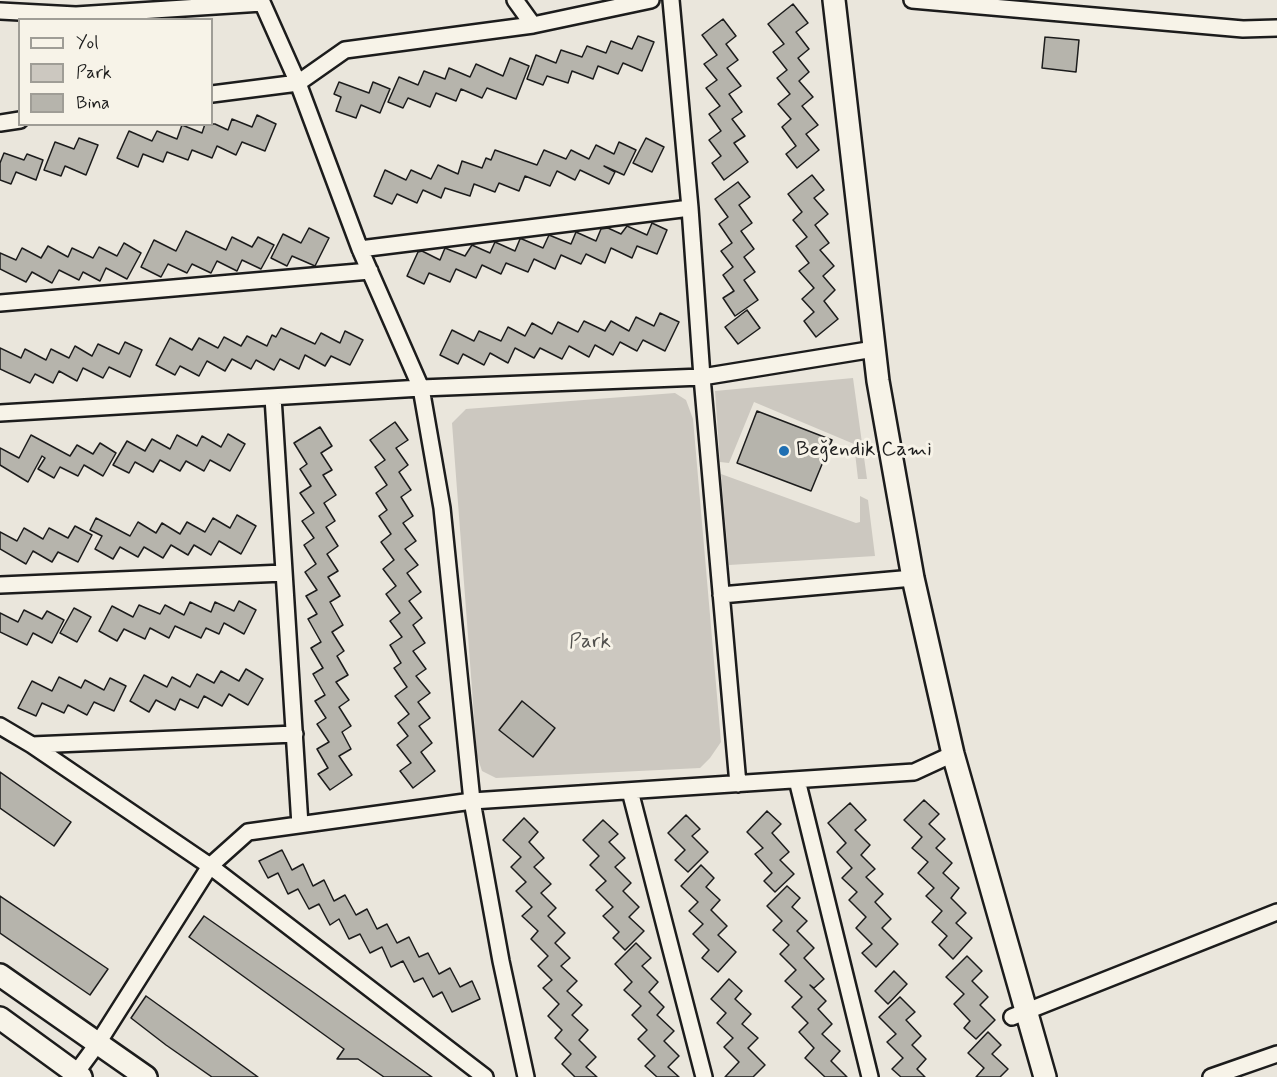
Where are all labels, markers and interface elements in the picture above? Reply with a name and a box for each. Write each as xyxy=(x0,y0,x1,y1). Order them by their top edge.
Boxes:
legend xyxy=(18,18,213,126)
text: Yol xyxy=(76,31,99,55)
text: Park xyxy=(76,61,112,85)
text: Bina xyxy=(76,91,110,115)
place label: Beğendik Cami xyxy=(796,438,932,464)
marker: Beğendik Cami xyxy=(777,444,791,458)
park label: Park xyxy=(569,630,611,656)

